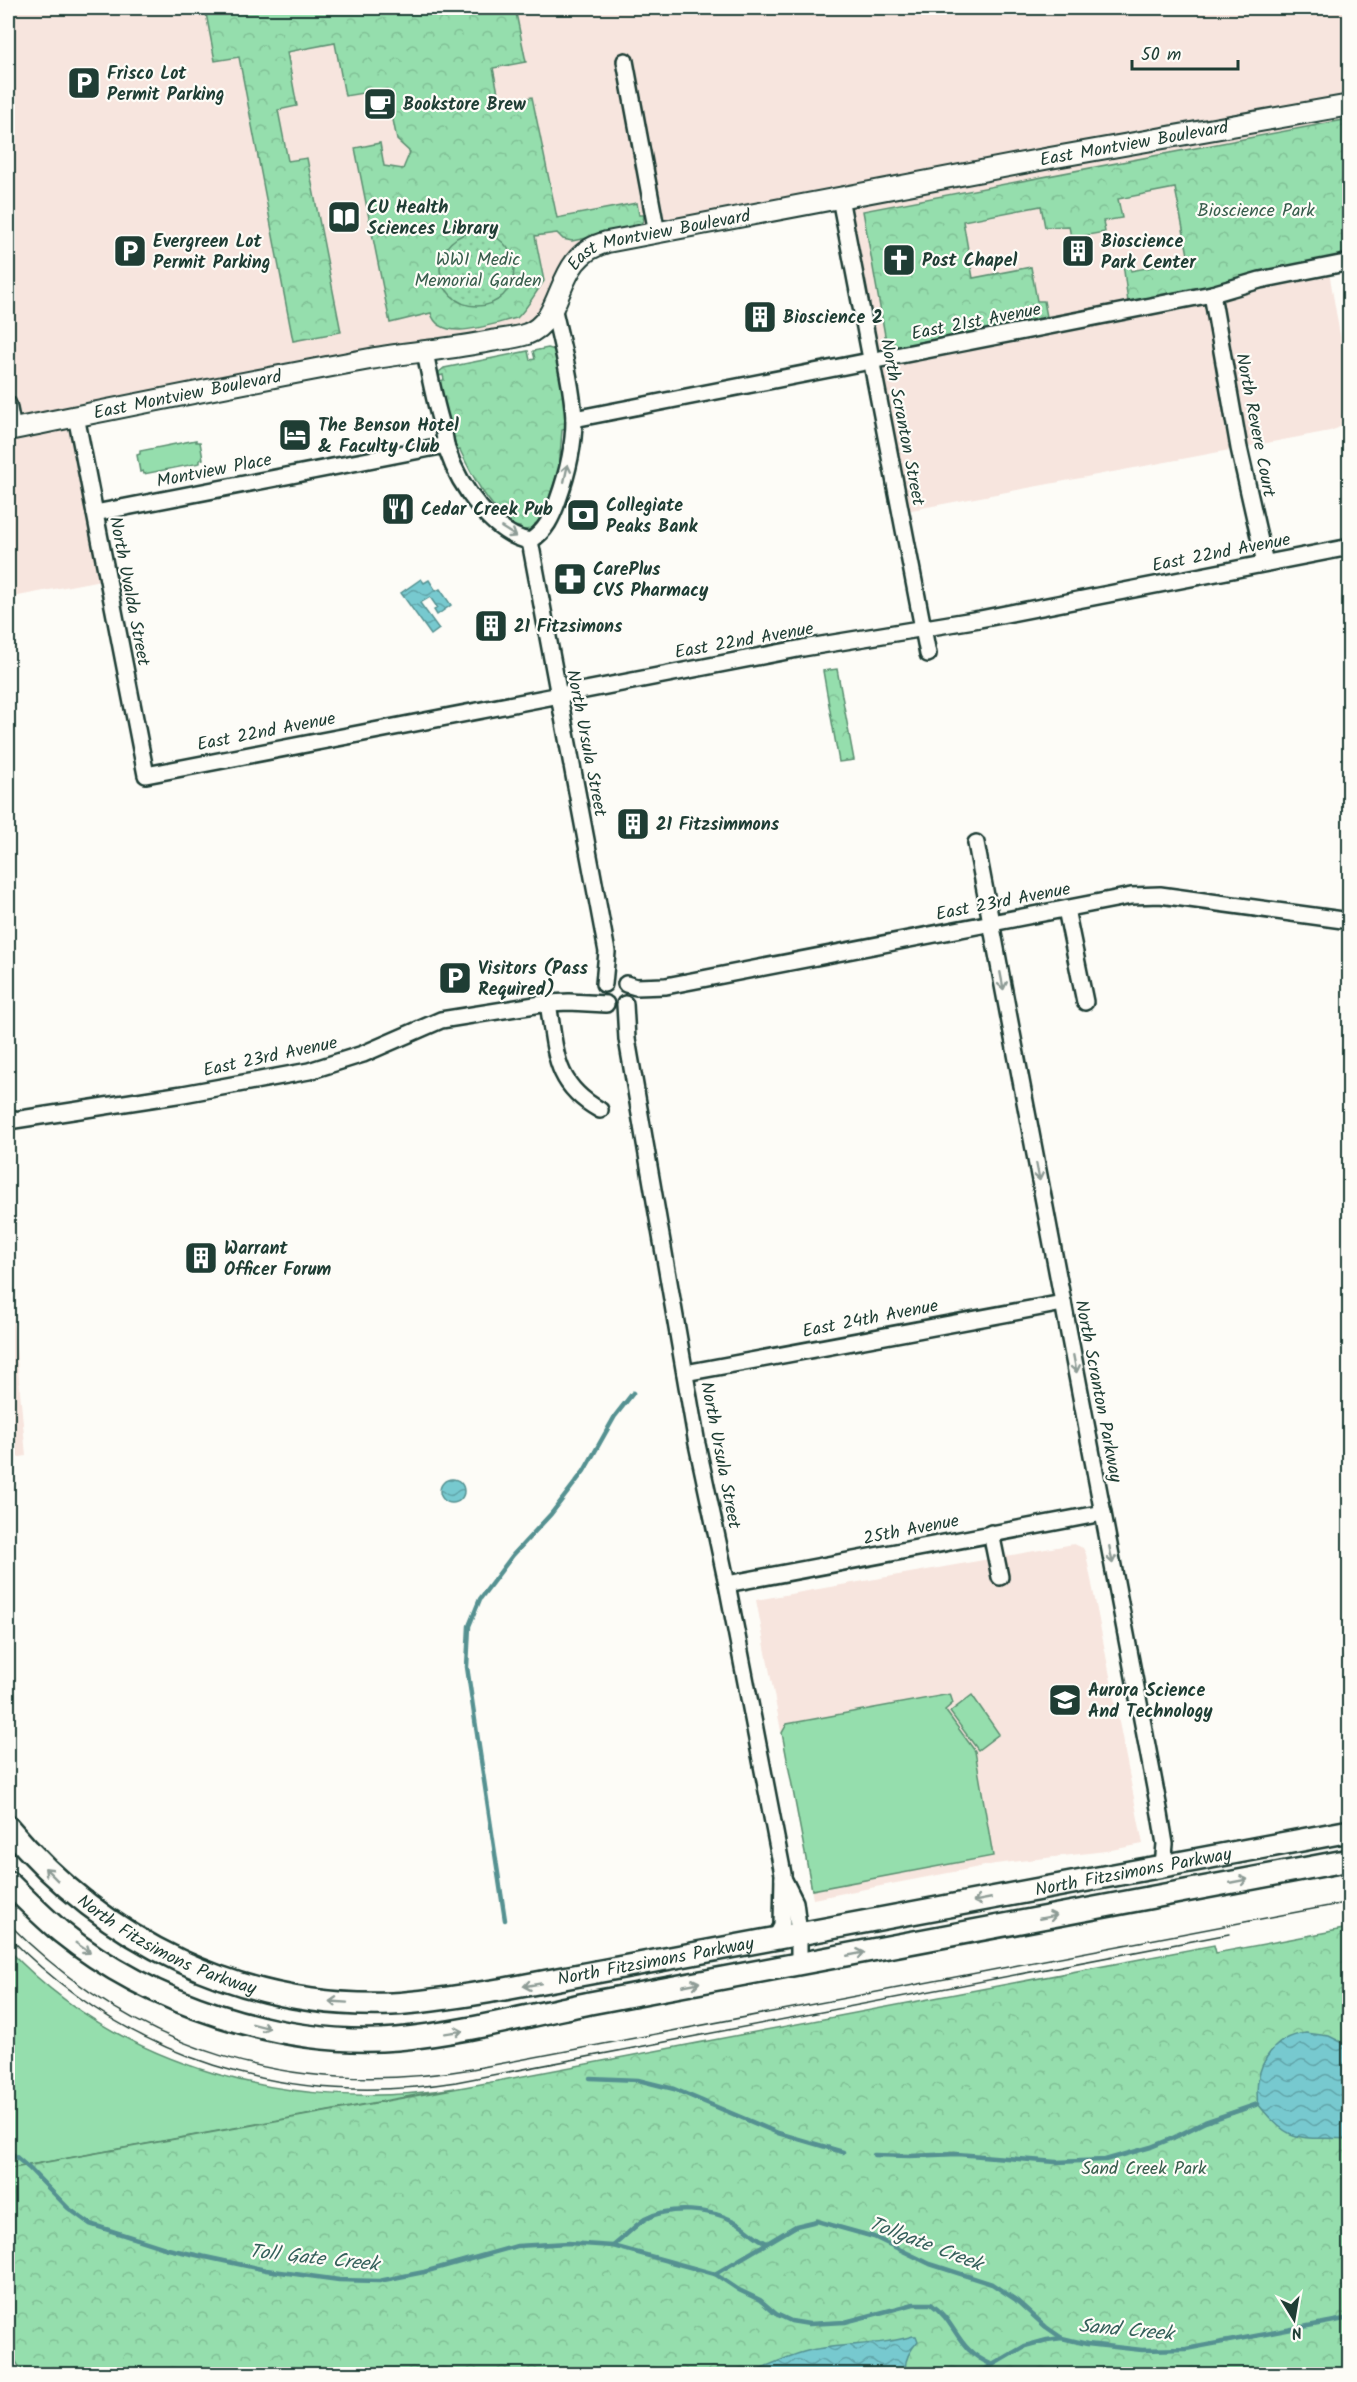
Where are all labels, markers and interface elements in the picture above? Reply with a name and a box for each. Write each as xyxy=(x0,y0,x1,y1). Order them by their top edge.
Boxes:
scale bar xyxy=(1132,33,1238,71)
text: 50 m xyxy=(1141,41,1181,70)
place label: Frisco Lot Permit Parking xyxy=(107,60,224,110)
parking icon: Frisco Lot Permit Parking xyxy=(66,65,102,101)
cafe icon: Bookstore Brew xyxy=(362,86,398,122)
place label: Bookstore Brew xyxy=(403,91,526,120)
street label: East Montview Boulevard xyxy=(1037,114,1232,176)
place label: CU Health Sciences Library xyxy=(367,194,499,244)
park label: Bioscience Park xyxy=(1197,197,1315,226)
library icon: CU Health Sciences Library xyxy=(326,199,362,235)
street label: East Montview Boulevard xyxy=(561,202,754,277)
place label: Evergreen Lot Permit Parking xyxy=(153,228,270,278)
place label: Bioscience Park Center xyxy=(1101,228,1197,278)
parking icon: Evergreen Lot Permit Parking xyxy=(112,233,148,269)
building icon: Bioscience Park Center xyxy=(1060,233,1096,269)
church icon: Post Chapel xyxy=(881,242,917,278)
park label: WWI Medic Memorial Garden xyxy=(414,246,542,296)
place label: Post Chapel xyxy=(922,247,1017,276)
street label: East 21st Avenue xyxy=(909,296,1044,349)
building icon: Bioscience 2 xyxy=(742,299,778,335)
place label: Bioscience 2 xyxy=(783,304,883,333)
street label: North Scranton Street xyxy=(871,336,932,509)
street label: North Revere Court xyxy=(1226,351,1283,501)
street label: East Montview Boulevard xyxy=(91,363,285,428)
place label: The Benson Hotel & Faculty Club xyxy=(318,412,459,462)
hotel icon: The Benson Hotel & Faculty Club xyxy=(277,417,313,453)
street label: Montview Place xyxy=(154,446,274,497)
one-way arrow xyxy=(561,463,572,483)
restaurant icon: Cedar Creek Pub xyxy=(380,491,416,527)
place label: Collegiate Peaks Bank xyxy=(606,492,698,542)
place label: Cedar Creek Pub xyxy=(421,496,553,525)
bank icon: Collegiate Peaks Bank xyxy=(565,497,601,533)
street label: North Uvalda Street xyxy=(100,514,157,669)
street label: East 22nd Avenue xyxy=(1150,526,1293,581)
one-way arrow xyxy=(500,527,517,539)
place label: CarePlus CVS Pharmacy xyxy=(593,556,709,606)
pharmacy icon: CarePlus CVS Pharmacy xyxy=(552,561,588,597)
building icon: 21 Fitzsimons xyxy=(473,608,509,644)
place label: 21 Fitzsimons xyxy=(514,613,623,642)
street label: East 22nd Avenue xyxy=(673,615,816,668)
street label: North Ursula Street xyxy=(557,667,614,820)
street label: East 22nd Avenue xyxy=(195,705,338,760)
building icon: 21 Fitzsimmons xyxy=(615,806,651,842)
place label: 21 Fitzsimmons xyxy=(656,811,780,840)
street label: East 23rd Avenue xyxy=(933,875,1073,930)
place label: Visitors (Pass Required) xyxy=(478,955,589,1005)
parking icon: Visitors (Pass Required) xyxy=(437,960,473,996)
one-way arrow xyxy=(997,970,1008,990)
street label: East 23rd Avenue xyxy=(200,1029,340,1086)
one-way arrow xyxy=(1033,1162,1044,1181)
place label: Warrant Officer Forum xyxy=(224,1235,332,1285)
building icon: Warrant Officer Forum xyxy=(183,1240,219,1276)
street label: East 24th Avenue xyxy=(800,1292,941,1347)
street label: North Scranton Parkway xyxy=(1066,1298,1130,1486)
one-way arrow xyxy=(1069,1353,1080,1373)
street label: North Ursula Street xyxy=(691,1379,748,1532)
street label: 25th Avenue xyxy=(861,1507,962,1554)
one-way arrow xyxy=(1106,1545,1117,1565)
place label: Aurora Science And Technology xyxy=(1088,1677,1213,1727)
school or university icon: Aurora Science And Technology xyxy=(1047,1682,1083,1718)
street label: North Fitzsimons Parkway xyxy=(1033,1840,1235,1906)
one-way arrow xyxy=(44,1866,59,1881)
one-way arrow xyxy=(1229,1875,1248,1886)
street label: North Fitzsimons Parkway xyxy=(70,1888,260,2004)
one-way arrow xyxy=(973,1895,993,1906)
one-way arrow xyxy=(1037,1911,1057,1922)
street label: North Fitzsimons Parkway xyxy=(555,1930,757,1995)
one-way arrow xyxy=(75,1942,91,1954)
one-way arrow xyxy=(846,1948,865,1959)
one-way arrow xyxy=(681,1979,701,1990)
one-way arrow xyxy=(523,1980,542,1991)
one-way arrow xyxy=(329,1996,349,2007)
one-way arrow xyxy=(251,2020,270,2032)
one-way arrow xyxy=(443,2026,463,2037)
park label: Sand Creek Park xyxy=(1081,2155,1207,2184)
water label: Tollgate Creek xyxy=(864,2209,989,2282)
water label: Toll Gate Creek xyxy=(248,2236,383,2282)
north arrow xyxy=(1264,2289,1324,2349)
water label: Sand Creek xyxy=(1077,2311,1177,2351)
text: N xyxy=(1289,2319,1304,2345)

